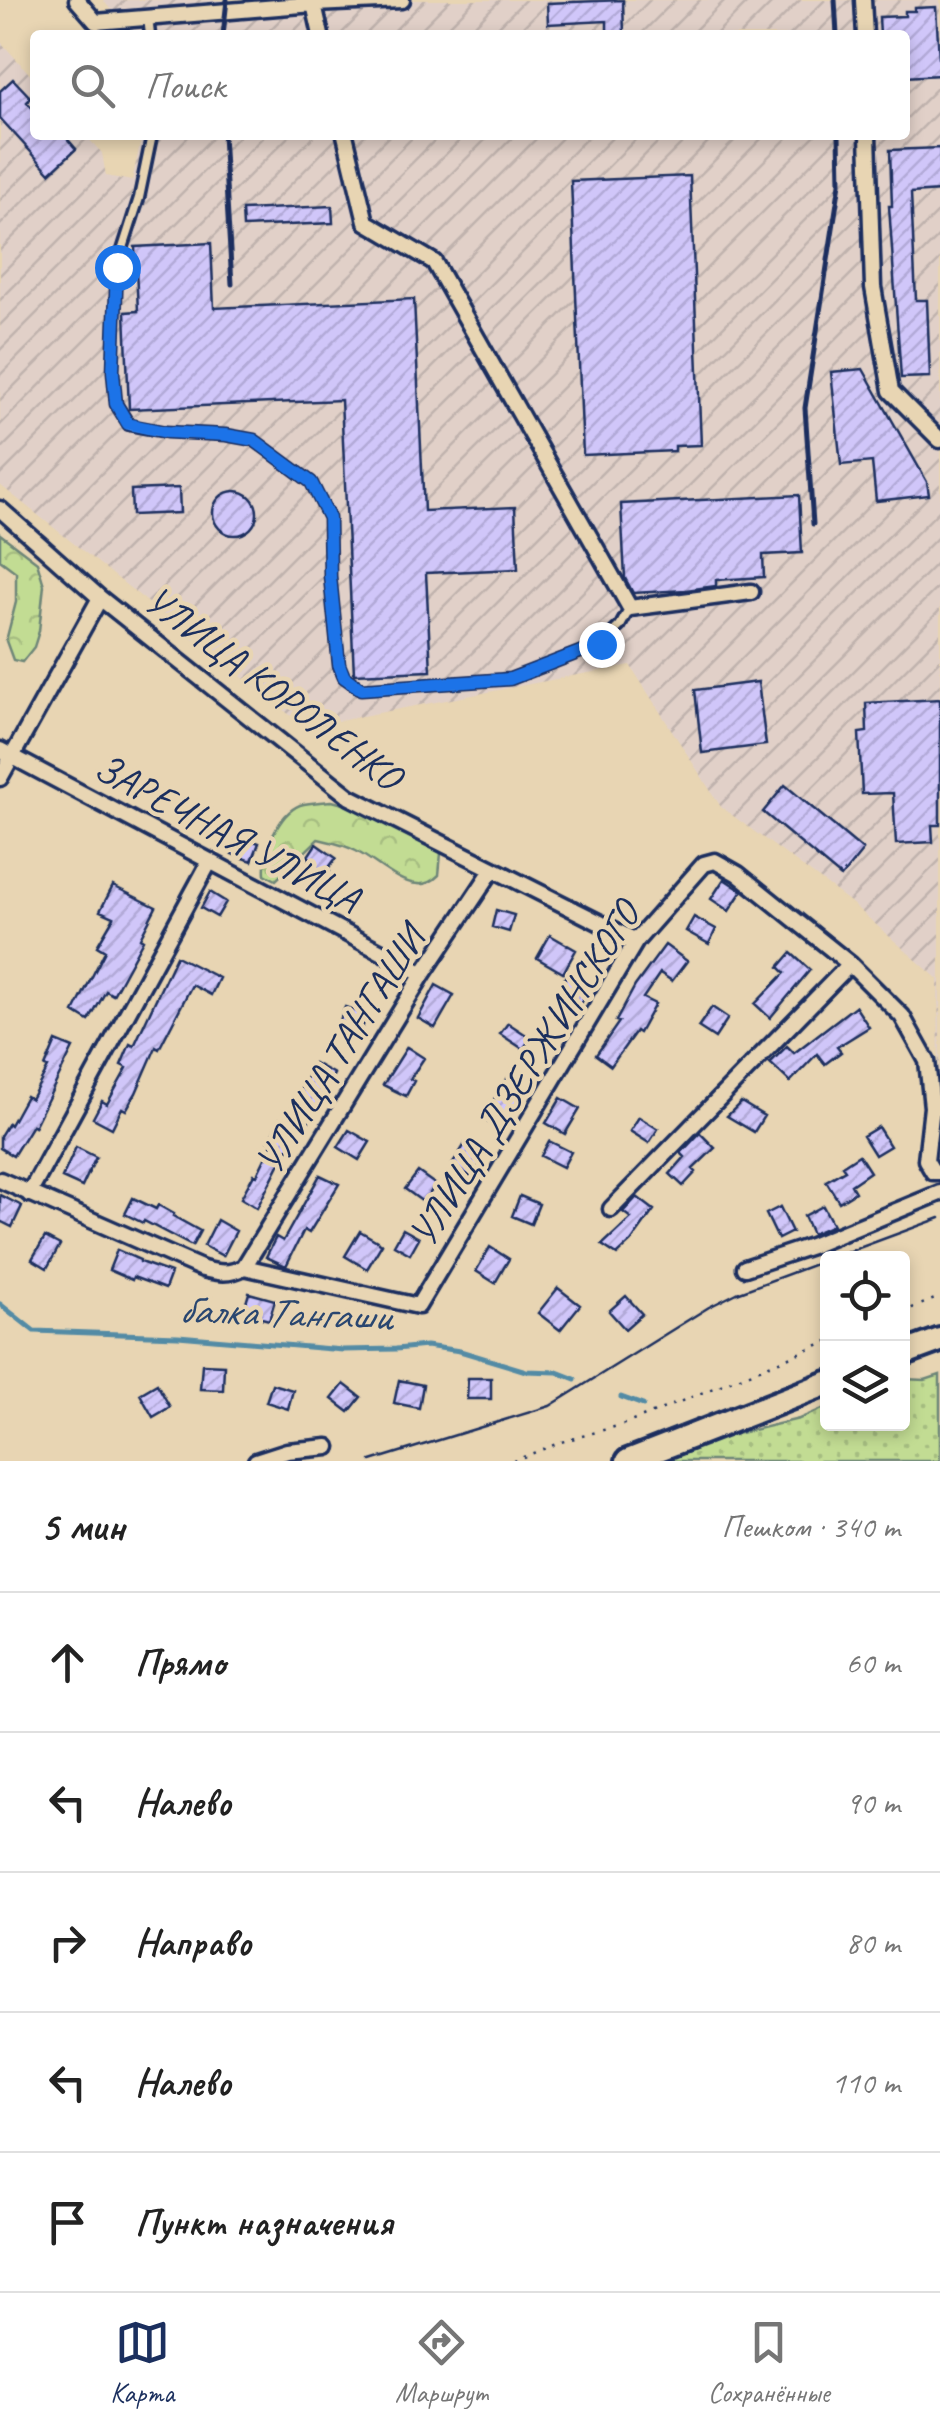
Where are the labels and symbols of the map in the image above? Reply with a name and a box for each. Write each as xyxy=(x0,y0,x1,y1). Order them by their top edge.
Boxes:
route start xyxy=(95,245,141,291)
street label: УЛИЦА КОРОЛЕНКО xyxy=(134,575,415,804)
route end xyxy=(579,622,625,668)
street label: ЗАРЕЧНАЯ УЛИЦА xyxy=(86,742,370,925)
street label: УЛИЦА ДЗЕРЖИНСКОГО xyxy=(398,889,653,1256)
street label: УЛИЦА ТАНГАШИ xyxy=(244,912,439,1183)
water label: балка Тангаши xyxy=(178,1283,396,1343)

